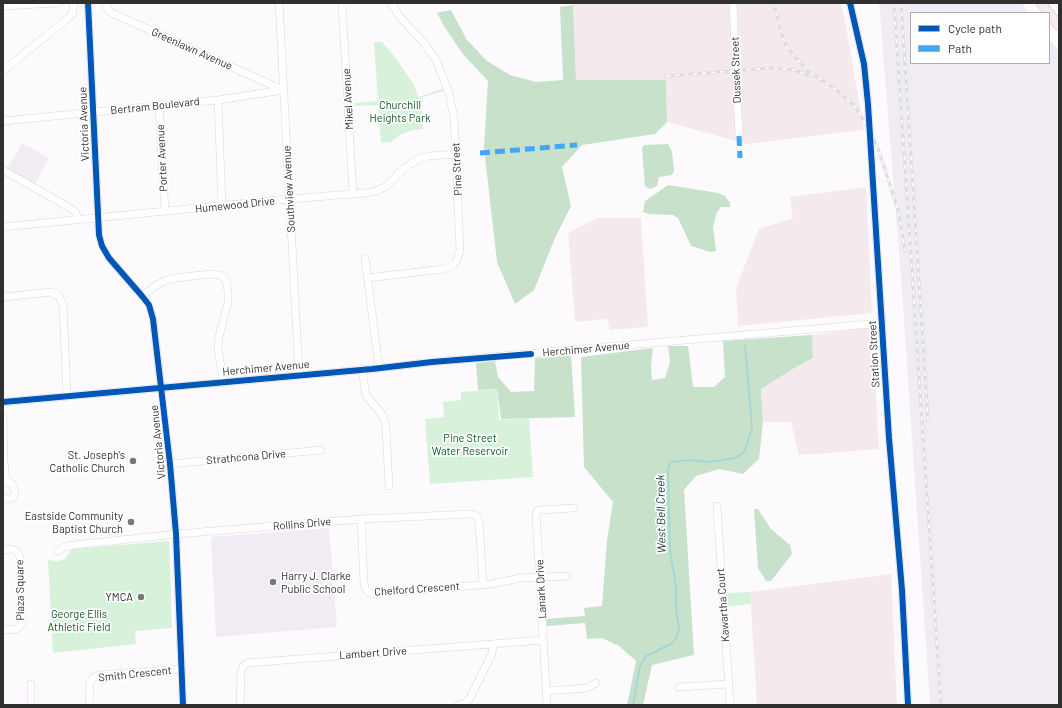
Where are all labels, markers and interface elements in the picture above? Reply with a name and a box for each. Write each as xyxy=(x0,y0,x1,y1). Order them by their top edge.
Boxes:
legend xyxy=(910,12,1050,64)
text: Cycle path xyxy=(948,21,1002,35)
street label: Greenlawn Avenue xyxy=(149,25,235,73)
street label: Dussek Street xyxy=(728,37,744,103)
text: Path xyxy=(948,41,972,55)
street label: Mikel Avenue xyxy=(340,68,356,130)
street label: Victoria Avenue xyxy=(76,87,92,161)
street label: Bertram Boulevard xyxy=(110,95,200,117)
park label: Churchill Heights Park xyxy=(370,98,430,124)
street label: Porter Avenue xyxy=(154,124,170,192)
street label: Pine Street xyxy=(449,142,465,196)
street label: Southview Avenue xyxy=(280,145,298,233)
street label: Humewood Drive xyxy=(194,194,276,216)
street label: Station Street xyxy=(866,320,882,388)
street label: Herchimer Avenue xyxy=(542,339,630,359)
street label: Herchimer Avenue xyxy=(222,358,310,378)
street label: Victoria Avenue xyxy=(148,404,168,480)
park label: Pine Street Water Reservoir xyxy=(432,431,508,457)
street label: Strathcona Drive xyxy=(206,447,286,467)
place label: St. Joseph's Catholic Church xyxy=(50,448,125,474)
marker: St. Joseph's Catholic Church xyxy=(128,456,138,466)
water label: West Bell Creek xyxy=(653,475,669,553)
place label: Eastside Community Baptist Church xyxy=(25,509,123,535)
street label: Rollins Drive xyxy=(272,515,332,533)
marker: Eastside Community Baptist Church xyxy=(126,517,136,527)
street label: Plaza Square xyxy=(13,559,27,621)
street label: Lanark Drive xyxy=(533,559,549,619)
street label: Kawartha Court xyxy=(714,567,732,643)
place label: Harry J. Clarke Public School xyxy=(281,569,351,595)
marker: Harry J. Clarke Public School xyxy=(268,577,278,587)
street label: Chelford Crescent xyxy=(374,579,460,599)
place label: YMCA xyxy=(106,590,133,604)
marker: YMCA xyxy=(136,592,146,602)
park label: George Ellis Athletic Field xyxy=(48,607,110,633)
street label: Lambert Drive xyxy=(339,644,407,662)
street label: Smith Crescent xyxy=(98,664,172,684)

